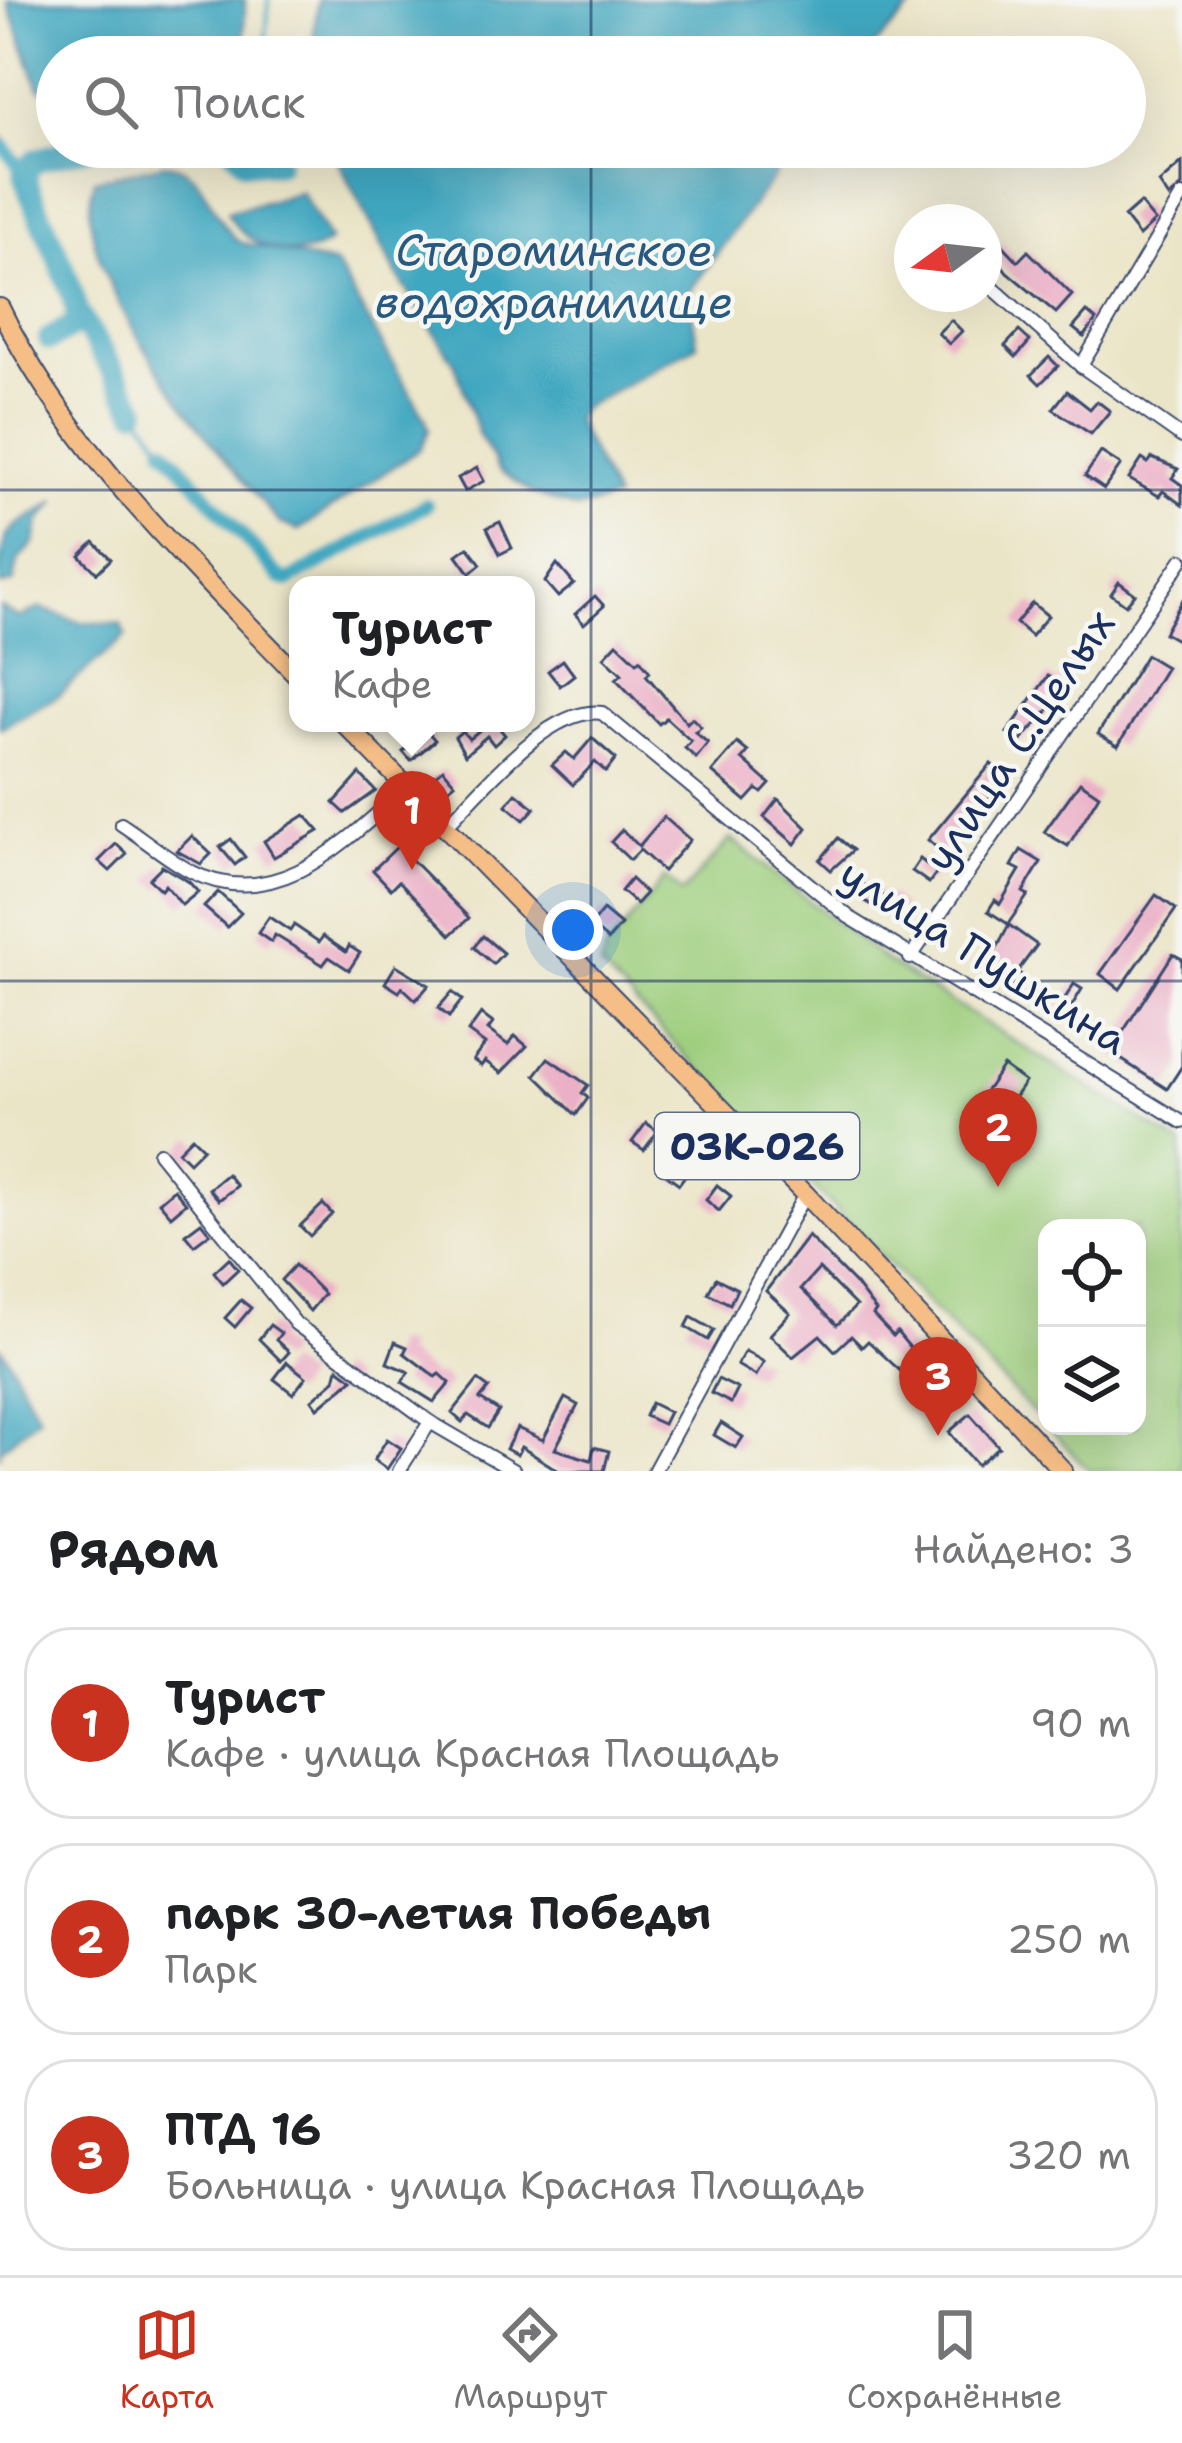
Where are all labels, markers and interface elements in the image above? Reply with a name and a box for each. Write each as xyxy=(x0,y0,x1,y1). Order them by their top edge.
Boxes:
search box xyxy=(36,36,1146,168)
icon: search xyxy=(78,69,144,135)
text: Поиск xyxy=(174,72,305,132)
north arrow xyxy=(894,204,1002,312)
water label: Староминское водохранилище xyxy=(375,220,733,332)
popup xyxy=(289,576,535,732)
text: Турист xyxy=(332,598,492,658)
street label: улица С.Целых xyxy=(911,598,1127,882)
text: Кафе xyxy=(332,658,433,710)
pin: 1 xyxy=(373,771,451,870)
street label: улица Пушкина xyxy=(829,845,1139,1067)
your location xyxy=(543,900,603,960)
pin: 2 xyxy=(959,1088,1037,1187)
road number: 03К-026 xyxy=(655,1113,859,1179)
map controls xyxy=(1038,1219,1146,1435)
button: locate xyxy=(1038,1219,1146,1327)
button: layers xyxy=(1038,1327,1146,1435)
pin: 3 xyxy=(899,1337,977,1436)
text: Рядом xyxy=(48,1515,219,1583)
text: Найдено: 3 xyxy=(913,1523,1134,1575)
text: Турист xyxy=(165,1667,325,1727)
text: 1 xyxy=(81,1697,99,1749)
text: 90 m xyxy=(1030,1697,1131,1749)
text: Кафе · улица Красная Площадь xyxy=(165,1727,779,1779)
text: парк 30-летия Победы xyxy=(165,1883,711,1943)
text: 2 xyxy=(76,1913,104,1965)
text: 250 m xyxy=(1007,1913,1131,1965)
text: Парк xyxy=(165,1943,258,1995)
text: ПТД 16 xyxy=(165,2099,322,2159)
text: 3 xyxy=(76,2129,104,2181)
text: 320 m xyxy=(1006,2129,1131,2181)
text: Больница · улица Красная Площадь xyxy=(165,2159,865,2211)
tab: Карта xyxy=(120,2302,214,2419)
tab: Маршрут xyxy=(453,2302,607,2419)
tab: Сохранённые xyxy=(847,2302,1062,2419)

